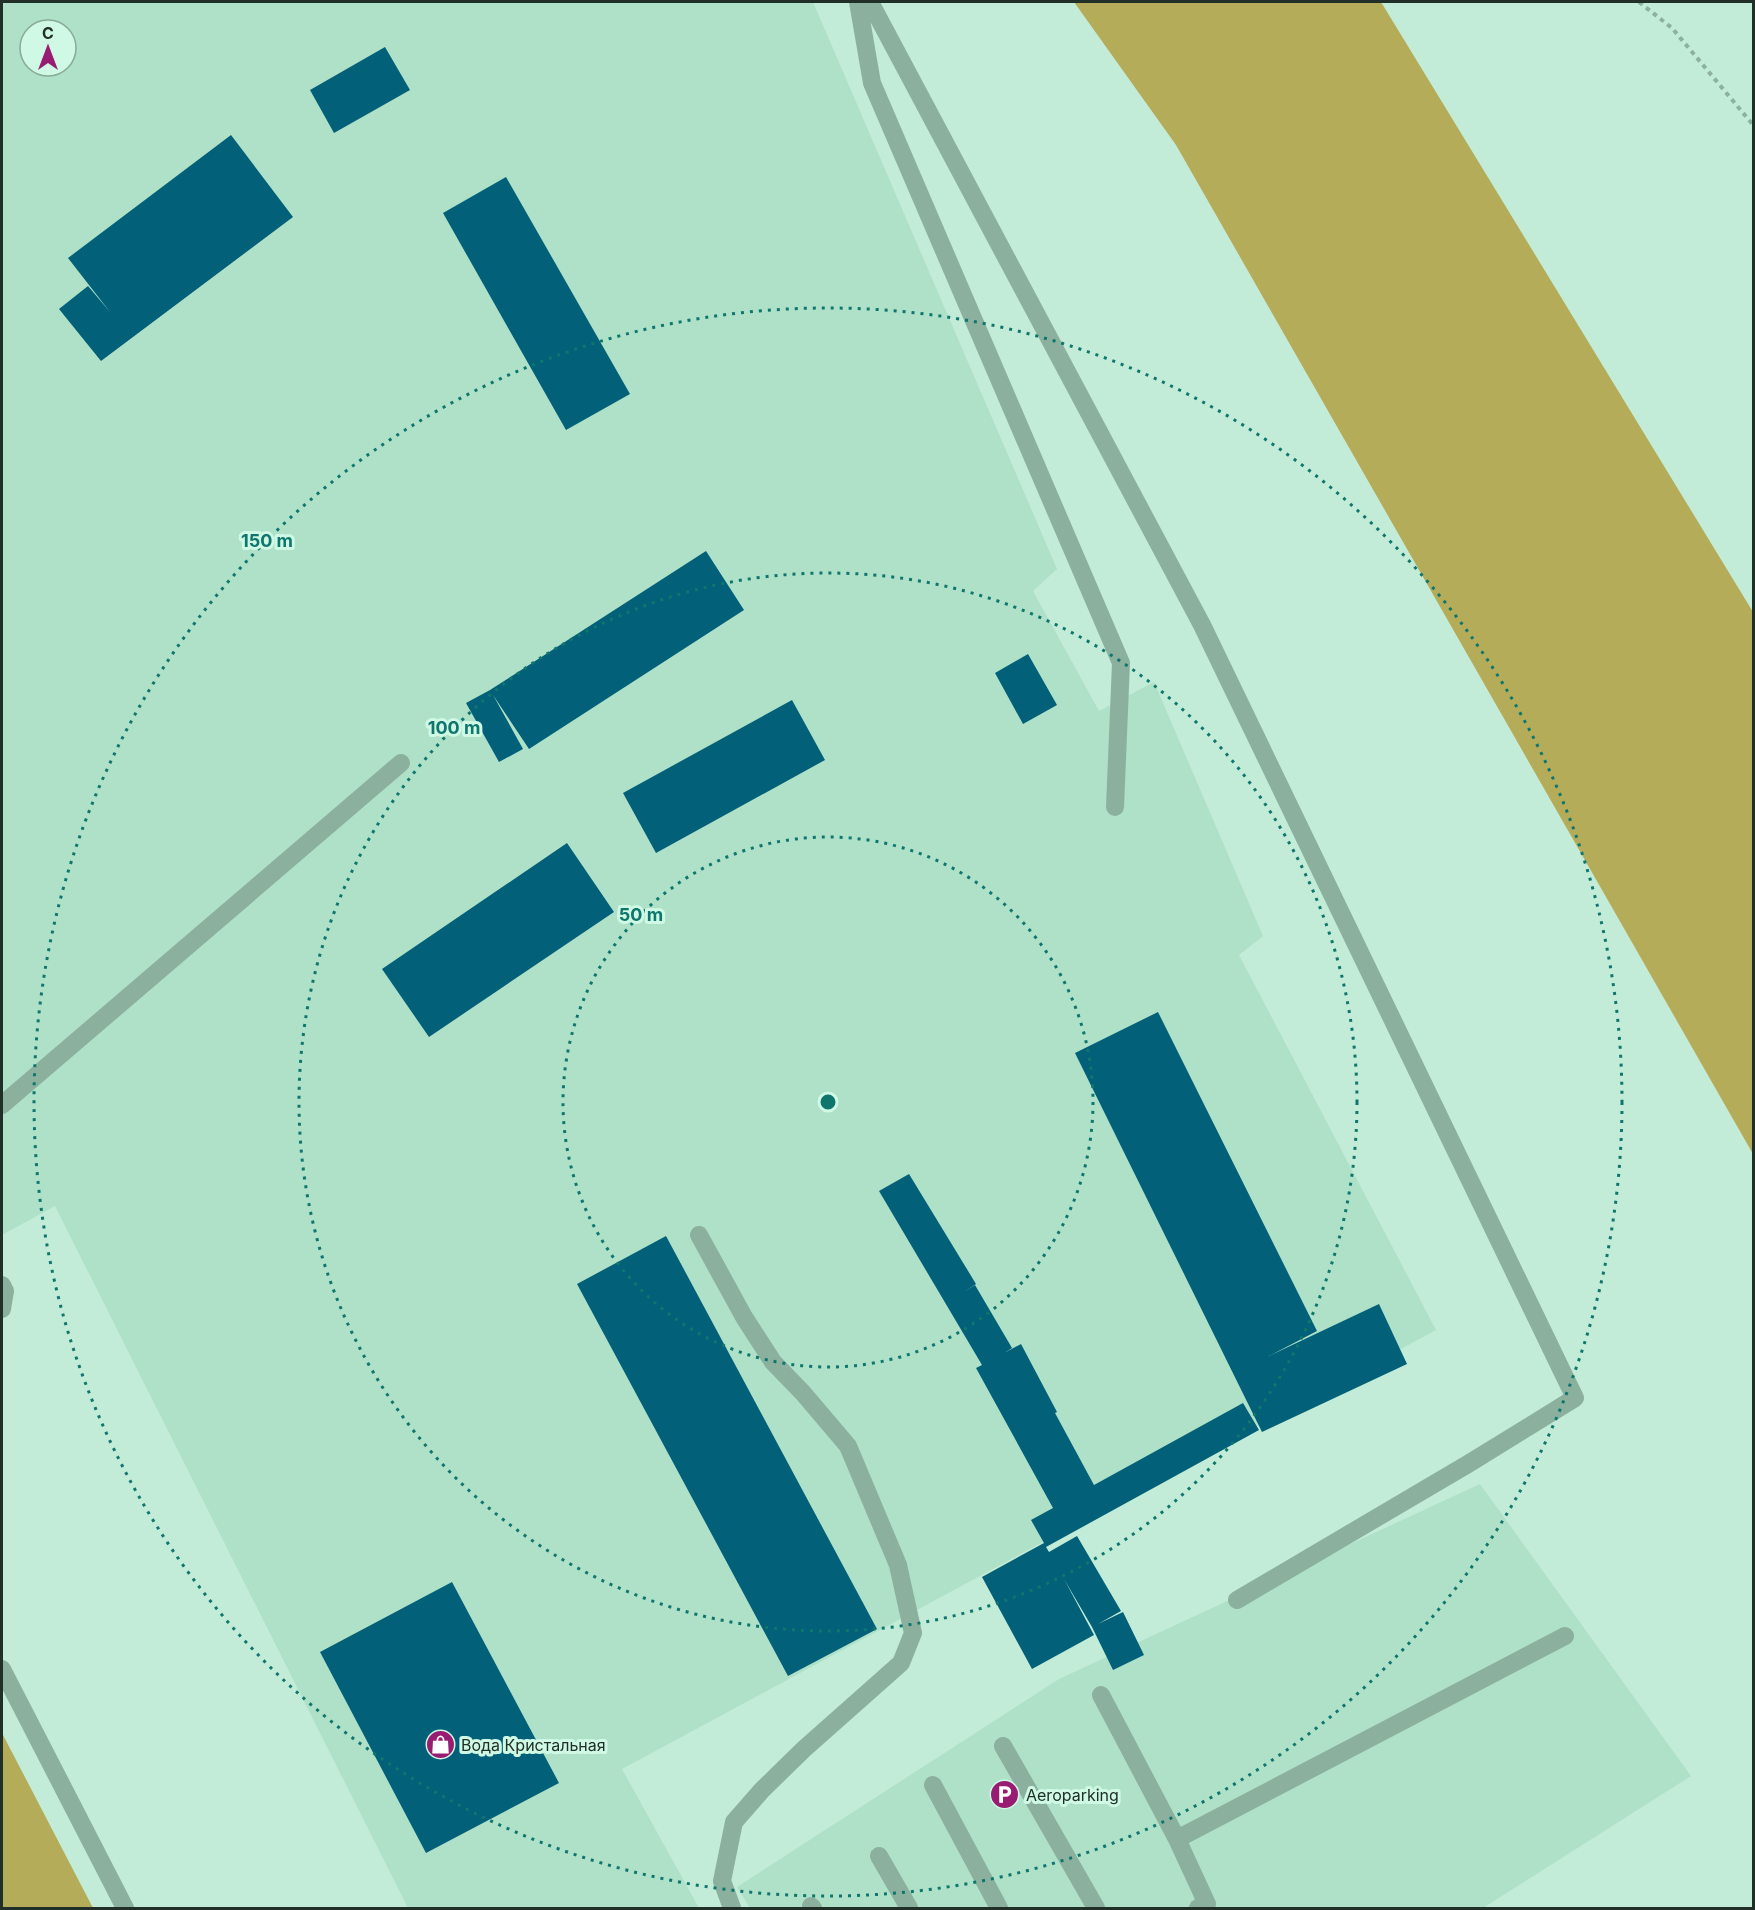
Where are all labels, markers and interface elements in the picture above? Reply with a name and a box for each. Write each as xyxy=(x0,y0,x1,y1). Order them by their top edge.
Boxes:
north arrow xyxy=(18,18,78,78)
text: С xyxy=(42,23,54,43)
text: 150 m xyxy=(241,530,293,551)
text: 100 m xyxy=(428,717,480,738)
text: 50 m xyxy=(619,904,663,925)
centre of rings xyxy=(818,1092,838,1112)
shop icon: Вода Кристальная xyxy=(424,1729,456,1761)
place label: Вода Кристальная xyxy=(461,1735,606,1755)
parking icon: Aeroparking xyxy=(989,1779,1021,1811)
place label: Aeroparking xyxy=(1026,1785,1119,1805)

